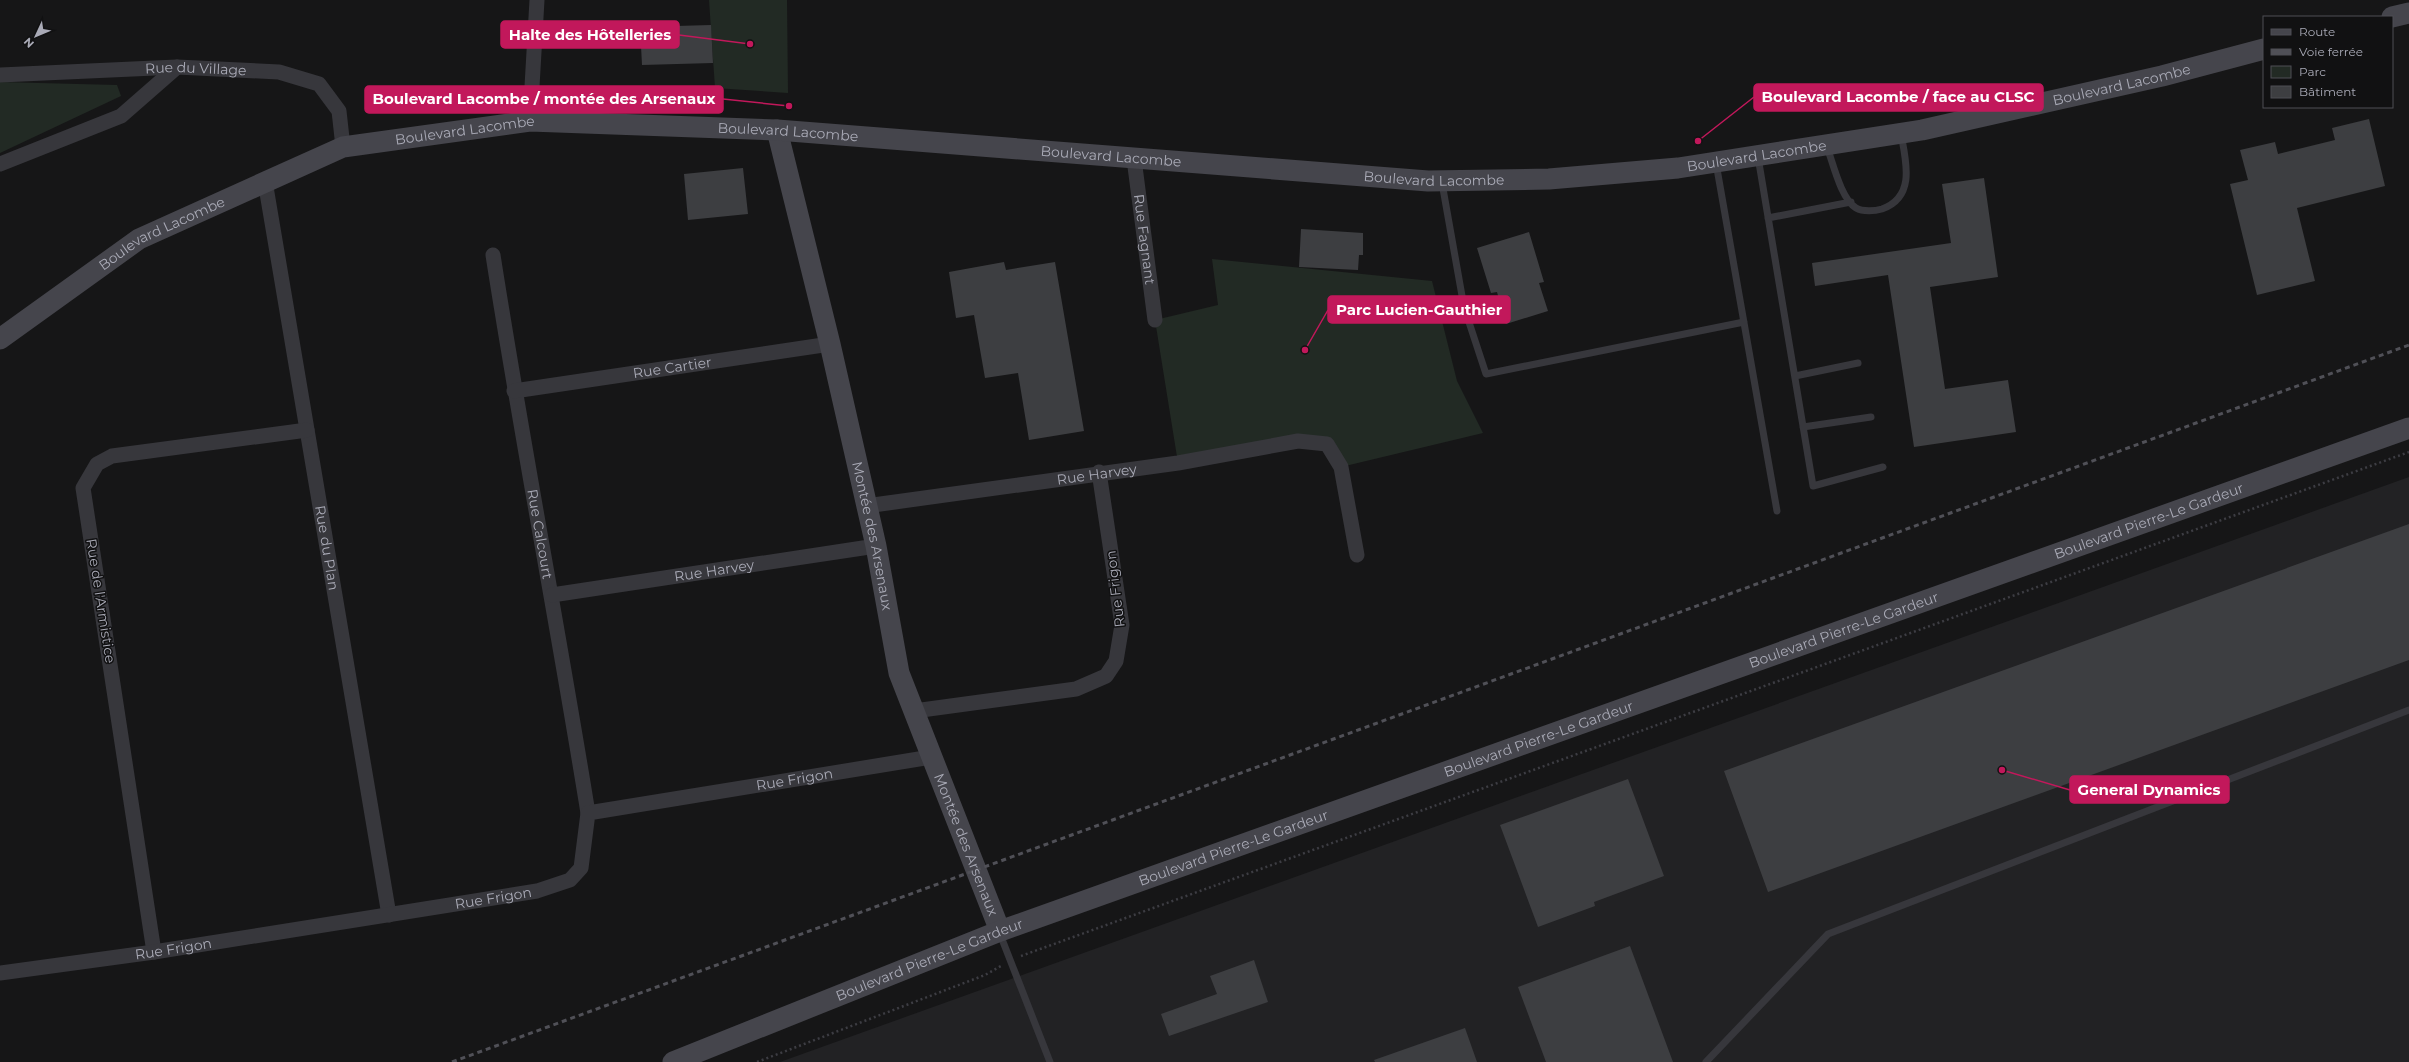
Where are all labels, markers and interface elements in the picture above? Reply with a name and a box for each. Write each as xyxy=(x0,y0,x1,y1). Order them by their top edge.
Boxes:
north arrow xyxy=(16,16,56,56)
legend xyxy=(2263,16,2393,108)
callout: Halte des Hôtelleries xyxy=(501,21,679,48)
text: Route xyxy=(2299,24,2335,39)
text: Halte des Hôtelleries xyxy=(509,25,671,44)
text: N xyxy=(21,35,37,51)
text: Voie ferrée xyxy=(2299,44,2363,59)
street label: Rue du Village xyxy=(145,58,247,79)
street label: Boulevard Lacombe xyxy=(2051,60,2192,109)
text: Parc xyxy=(2299,64,2326,79)
callout: Boulevard Lacombe / face au CLSC xyxy=(1754,84,2043,111)
text: Bâtiment xyxy=(2299,84,2356,99)
callout: Boulevard Lacombe / montée des Arsenaux xyxy=(365,86,723,113)
text: Boulevard Lacombe / face au CLSC xyxy=(1762,87,2035,106)
text: Boulevard Lacombe / montée des Arsenaux xyxy=(373,89,716,108)
street label: Boulevard Lacombe xyxy=(394,112,535,149)
street label: Boulevard Lacombe xyxy=(717,119,859,145)
street label: Boulevard Lacombe xyxy=(1686,136,1828,175)
street label: Boulevard Lacombe xyxy=(1040,142,1182,171)
street label: Boulevard Lacombe xyxy=(1363,167,1505,190)
street label: Boulevard Lacombe xyxy=(95,192,228,274)
street label: Rue Fagnant xyxy=(1130,193,1159,286)
callout: Parc Lucien-Gauthier xyxy=(1328,296,1510,323)
text: Parc Lucien-Gauthier xyxy=(1336,300,1503,319)
street label: Rue Cartier xyxy=(632,353,713,382)
street label: Montée des Arsenaux xyxy=(848,460,897,612)
street label: Rue Harvey xyxy=(1056,460,1138,489)
street label: Boulevard Pierre-Le Gardeur xyxy=(2051,479,2246,563)
street label: Rue Calcourt xyxy=(523,488,557,581)
street label: Rue du Plan xyxy=(311,504,343,592)
street label: Rue de l'Armistice xyxy=(82,537,120,665)
street label: Rue Frigon xyxy=(1101,549,1129,629)
street label: Rue Harvey xyxy=(673,555,756,585)
street label: Boulevard Pierre-Le Gardeur xyxy=(1746,588,1941,672)
street label: Boulevard Pierre-Le Gardeur xyxy=(1441,697,1636,781)
street label: Rue Frigon xyxy=(755,764,834,794)
street label: Montée des Arsenaux xyxy=(930,771,1002,919)
callout: General Dynamics xyxy=(2070,776,2229,803)
text: General Dynamics xyxy=(2078,780,2220,799)
street label: Boulevard Pierre-Le Gardeur xyxy=(1136,805,1331,890)
street label: Rue Frigon xyxy=(454,883,533,913)
street label: Boulevard Pierre-Le Gardeur xyxy=(833,914,1026,1005)
street label: Rue Frigon xyxy=(134,934,213,964)

